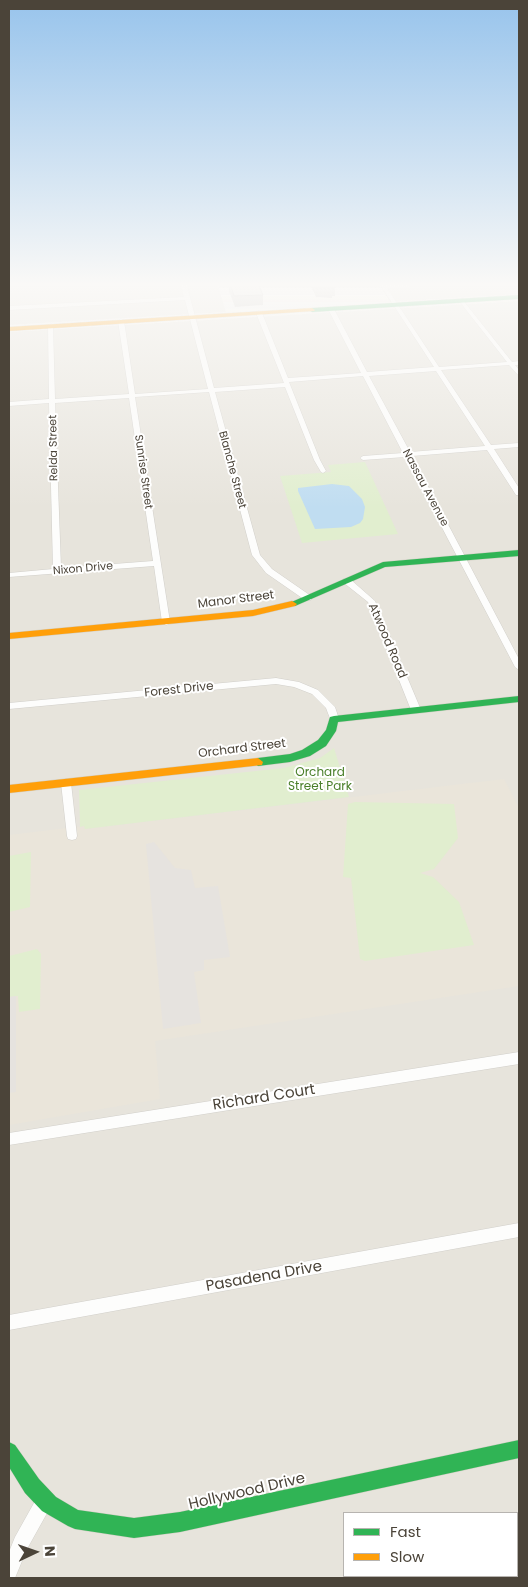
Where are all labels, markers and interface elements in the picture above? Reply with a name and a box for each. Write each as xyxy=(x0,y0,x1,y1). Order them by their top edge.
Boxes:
street label: Relda Street xyxy=(47,415,61,481)
street label: Blanche Street xyxy=(215,430,249,510)
street label: Sunrise Street xyxy=(131,434,155,510)
street label: Nassau Avenue xyxy=(399,447,451,529)
street label: Nixon Drive xyxy=(52,560,114,578)
street label: Manor Street xyxy=(197,588,275,612)
street label: Atwood Road xyxy=(365,601,409,681)
street label: Forest Drive xyxy=(144,679,214,701)
street label: Orchard Street xyxy=(197,736,287,762)
park label: Orchard Street Park xyxy=(288,766,352,794)
street label: Richard Court xyxy=(212,1081,316,1115)
street label: Pasadena Drive xyxy=(205,1258,323,1296)
street label: Hollywood Drive xyxy=(187,1470,307,1514)
legend xyxy=(343,1512,518,1577)
text: Fast xyxy=(390,1521,421,1542)
north arrow xyxy=(10,1527,60,1577)
text: N xyxy=(40,1545,60,1557)
text: Slow xyxy=(390,1546,424,1567)

